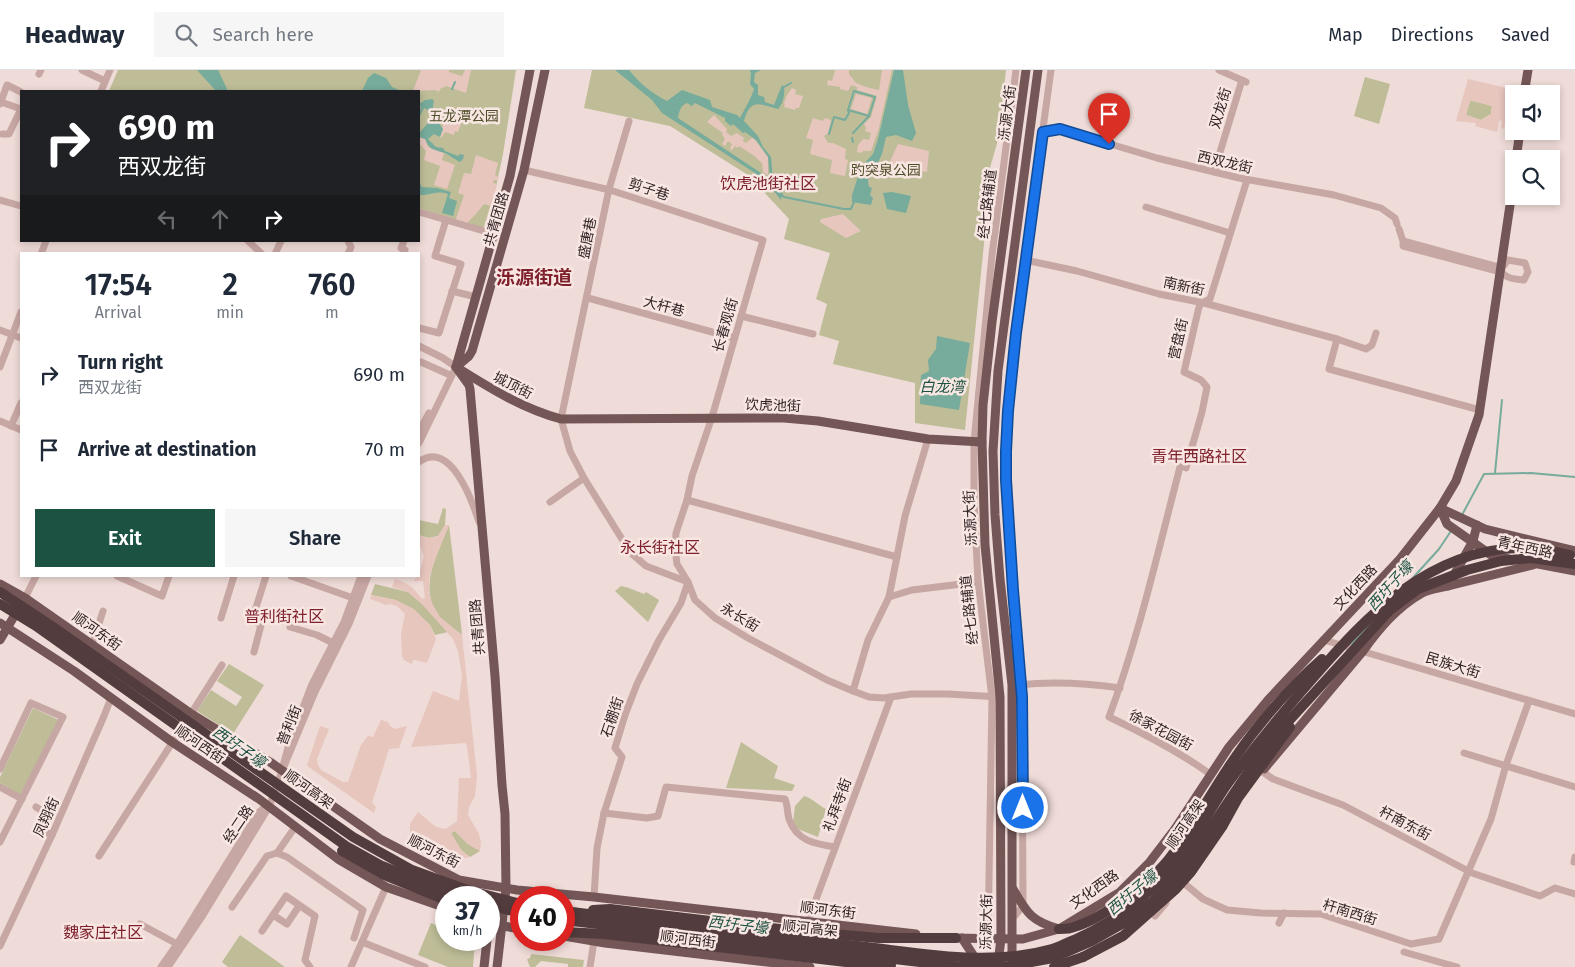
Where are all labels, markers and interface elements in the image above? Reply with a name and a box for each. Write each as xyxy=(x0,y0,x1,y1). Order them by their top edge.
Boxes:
search box xyxy=(154,12,504,57)
text: Headway xyxy=(25,21,124,49)
icon: search xyxy=(172,21,200,49)
text: Search here xyxy=(212,23,314,46)
text: Map xyxy=(1328,24,1363,46)
text: Directions xyxy=(1391,24,1473,46)
text: Saved xyxy=(1501,24,1550,46)
street label: 泺源大街 xyxy=(996,84,1019,142)
map controls xyxy=(1505,85,1560,205)
button: sound xyxy=(1505,85,1560,140)
street label: 双龙街 xyxy=(1206,86,1235,131)
pin xyxy=(1088,93,1130,144)
icon: arrive xyxy=(1095,100,1123,128)
text: 690 m xyxy=(118,106,215,148)
park label: 五龙潭公园 xyxy=(429,108,499,125)
icon: right xyxy=(35,110,100,175)
street label: 西双龙街 xyxy=(1196,148,1254,177)
button: search xyxy=(1505,150,1560,205)
text: 西双龙街 xyxy=(118,153,206,180)
park label: 趵突泉公园 xyxy=(851,162,921,179)
street label: 经七路辅道 xyxy=(975,168,1000,240)
district label: 饮虎池街社区 xyxy=(720,174,816,193)
street label: 剪子巷 xyxy=(626,175,671,204)
street label: 共青团路 xyxy=(481,190,512,248)
icon: left xyxy=(153,205,181,233)
icon: ahead xyxy=(206,205,234,233)
icon: right xyxy=(259,205,287,233)
street label: 盛唐巷 xyxy=(575,216,600,260)
district label: 泺源街道 xyxy=(496,266,572,289)
text: 17:54 xyxy=(84,267,152,303)
text: 2 xyxy=(222,267,238,303)
text: 760 xyxy=(308,267,356,303)
street label: 南新街 xyxy=(1162,274,1206,299)
street label: 大杆巷 xyxy=(641,293,686,320)
street label: 长春观街 xyxy=(710,296,741,354)
text: Arrival xyxy=(95,303,142,322)
text: min xyxy=(216,303,244,322)
text: m xyxy=(325,303,339,322)
street label: 营盘街 xyxy=(1165,317,1191,361)
text: Turn right xyxy=(78,351,163,374)
icon: right xyxy=(35,361,63,389)
text: 690 m xyxy=(353,363,405,386)
street label: 城顶街 xyxy=(490,368,535,403)
text: 西双龙街 xyxy=(78,378,142,397)
water label: 白龙湾 xyxy=(919,378,967,396)
street label: 饮虎池街 xyxy=(745,396,801,415)
icon: arrive xyxy=(35,436,63,464)
text: Arrive at destination xyxy=(78,438,257,461)
text: 70 m xyxy=(365,438,405,461)
district label: 青年西路社区 xyxy=(1151,447,1247,466)
street label: 泺源大街 xyxy=(961,490,980,546)
button: Exit xyxy=(35,509,215,567)
button: Share xyxy=(225,509,405,567)
street label: 青年西路 xyxy=(1496,533,1554,562)
district label: 永长街社区 xyxy=(620,538,700,557)
water label: 西圩子壕 xyxy=(1363,555,1419,614)
street label: 文化西路 xyxy=(1330,561,1381,614)
street label: 经七路辅道 xyxy=(957,574,982,646)
street label: 共青团路 xyxy=(467,598,488,656)
street label: 永长街 xyxy=(717,599,762,636)
district label: 普利街社区 xyxy=(244,607,324,626)
street label: 顺河东街 xyxy=(69,608,125,654)
street label: 民族大街 xyxy=(1424,649,1482,682)
street label: 石棚街 xyxy=(598,695,627,740)
street label: 普利街 xyxy=(274,703,305,748)
street label: 徐家花园街 xyxy=(1126,707,1196,754)
street label: 顺河西街 xyxy=(172,722,228,767)
water label: 西圩子壕 xyxy=(209,722,271,773)
street label: 顺河高架 xyxy=(281,766,337,812)
street label: 礼拜寺街 xyxy=(820,776,855,834)
position arrow xyxy=(996,781,1048,833)
street label: 凤翔街 xyxy=(30,795,63,840)
street label: 顺河高架 xyxy=(1163,796,1208,852)
street label: 经二路 xyxy=(220,802,257,846)
street label: 杆南东街 xyxy=(1376,803,1433,844)
street label: 顺河东街 xyxy=(405,831,463,872)
water label: 西圩子壕 xyxy=(1103,865,1163,919)
street label: 文化西路 xyxy=(1066,866,1122,912)
speed limit sign: 40 xyxy=(510,886,575,951)
street label: 泺源大街 xyxy=(978,894,995,950)
street label: 杆南西街 xyxy=(1321,896,1379,929)
text: 37 xyxy=(455,897,480,927)
street label: 顺河东街 xyxy=(799,899,857,922)
water label: 西圩子壕 xyxy=(707,912,772,938)
street label: 顺河高架 xyxy=(781,917,839,940)
district label: 魏家庄社区 xyxy=(63,923,143,942)
text: km/h xyxy=(453,924,482,938)
street label: 顺河西街 xyxy=(659,928,717,951)

